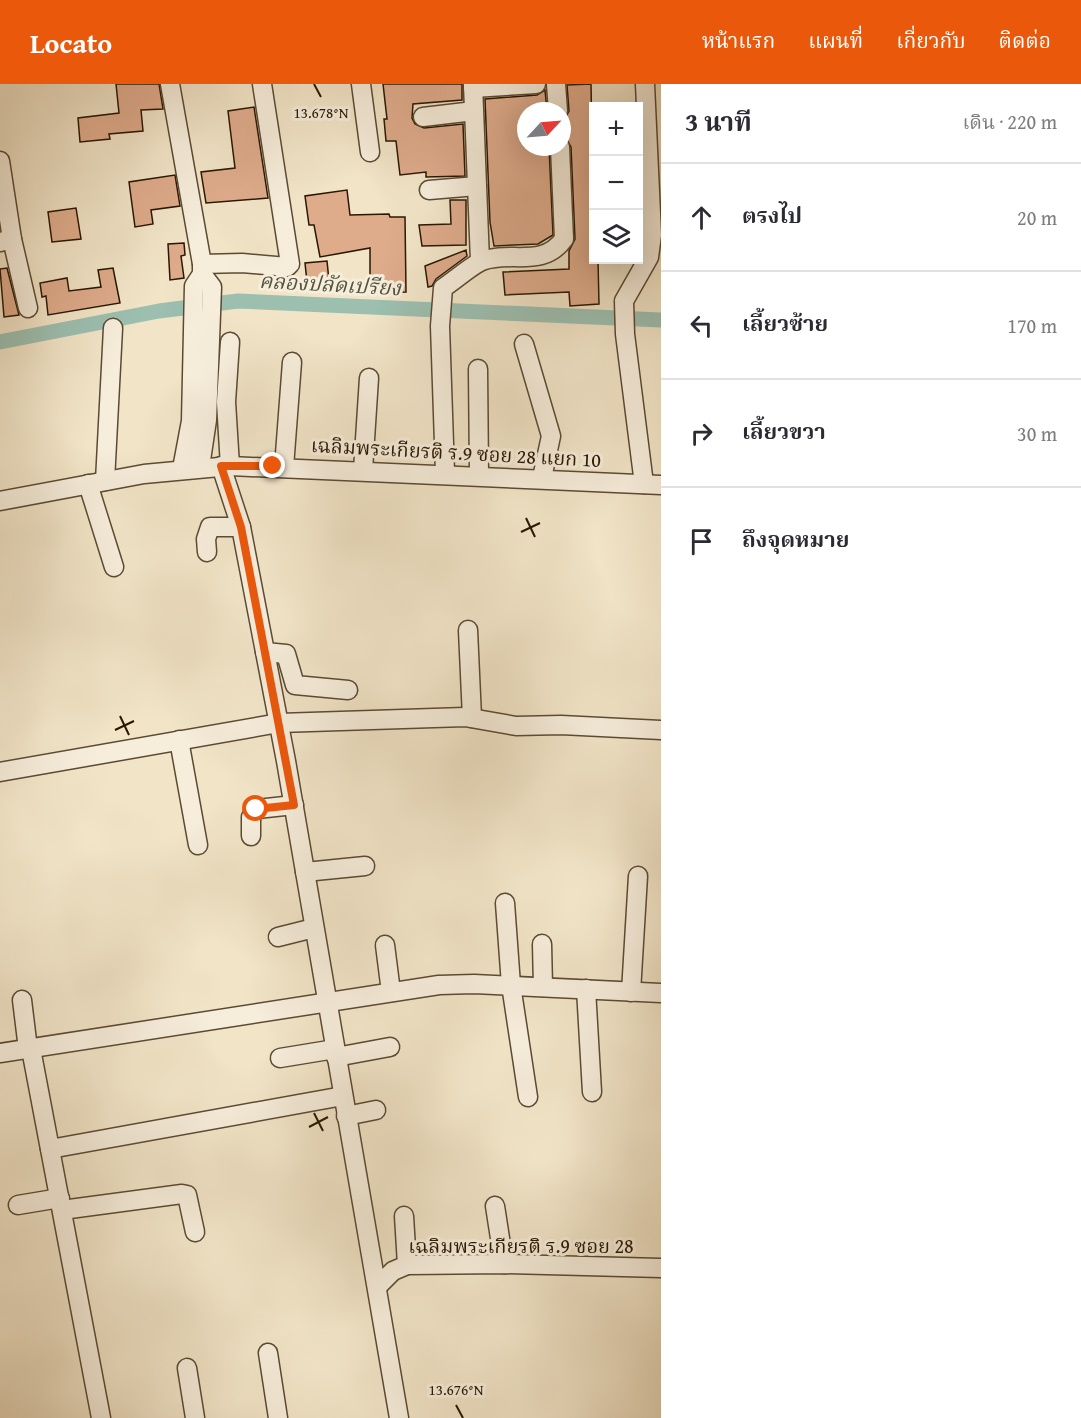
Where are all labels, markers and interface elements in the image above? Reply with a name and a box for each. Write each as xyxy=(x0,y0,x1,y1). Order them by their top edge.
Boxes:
text: Locato xyxy=(30,22,112,63)
text: หน้าแรก xyxy=(702,25,775,56)
text: แผนที่ xyxy=(808,25,863,56)
text: เกี่ยวกับ xyxy=(896,25,966,56)
text: ติดต่อ xyxy=(999,25,1051,56)
text: 13.678°N xyxy=(294,102,349,123)
north arrow xyxy=(517,102,571,156)
map controls xyxy=(589,102,643,264)
button: + xyxy=(589,102,643,156)
text: 3 นาที xyxy=(685,102,752,141)
text: เดิน · 220 m xyxy=(962,107,1057,136)
button: − xyxy=(589,156,643,210)
text: ตรงไป xyxy=(742,199,802,231)
icon: ahead xyxy=(685,201,718,234)
text: 20 m xyxy=(1017,203,1057,232)
button: layers xyxy=(589,210,643,264)
water label: คลองปลัดเปรียง xyxy=(258,265,403,303)
text: เลี้ยวซ้าย xyxy=(742,307,828,339)
icon: left xyxy=(685,309,718,342)
text: 170 m xyxy=(1007,311,1057,340)
text: เลี้ยวขวา xyxy=(742,415,826,447)
icon: right xyxy=(685,417,718,450)
text: 30 m xyxy=(1017,419,1057,448)
street label: เฉลิมพระเกียรติ ร.9 ซอย 28 แยก 10 xyxy=(310,430,602,474)
route end xyxy=(259,452,285,478)
text: ถึงจุดหมาย xyxy=(742,523,849,555)
icon: arrive xyxy=(685,525,718,558)
route start xyxy=(242,795,268,821)
street label: เฉลิมพระเกียรติ ร.9 ซอย 28 xyxy=(408,1231,634,1260)
text: 13.676°N xyxy=(429,1379,484,1400)

